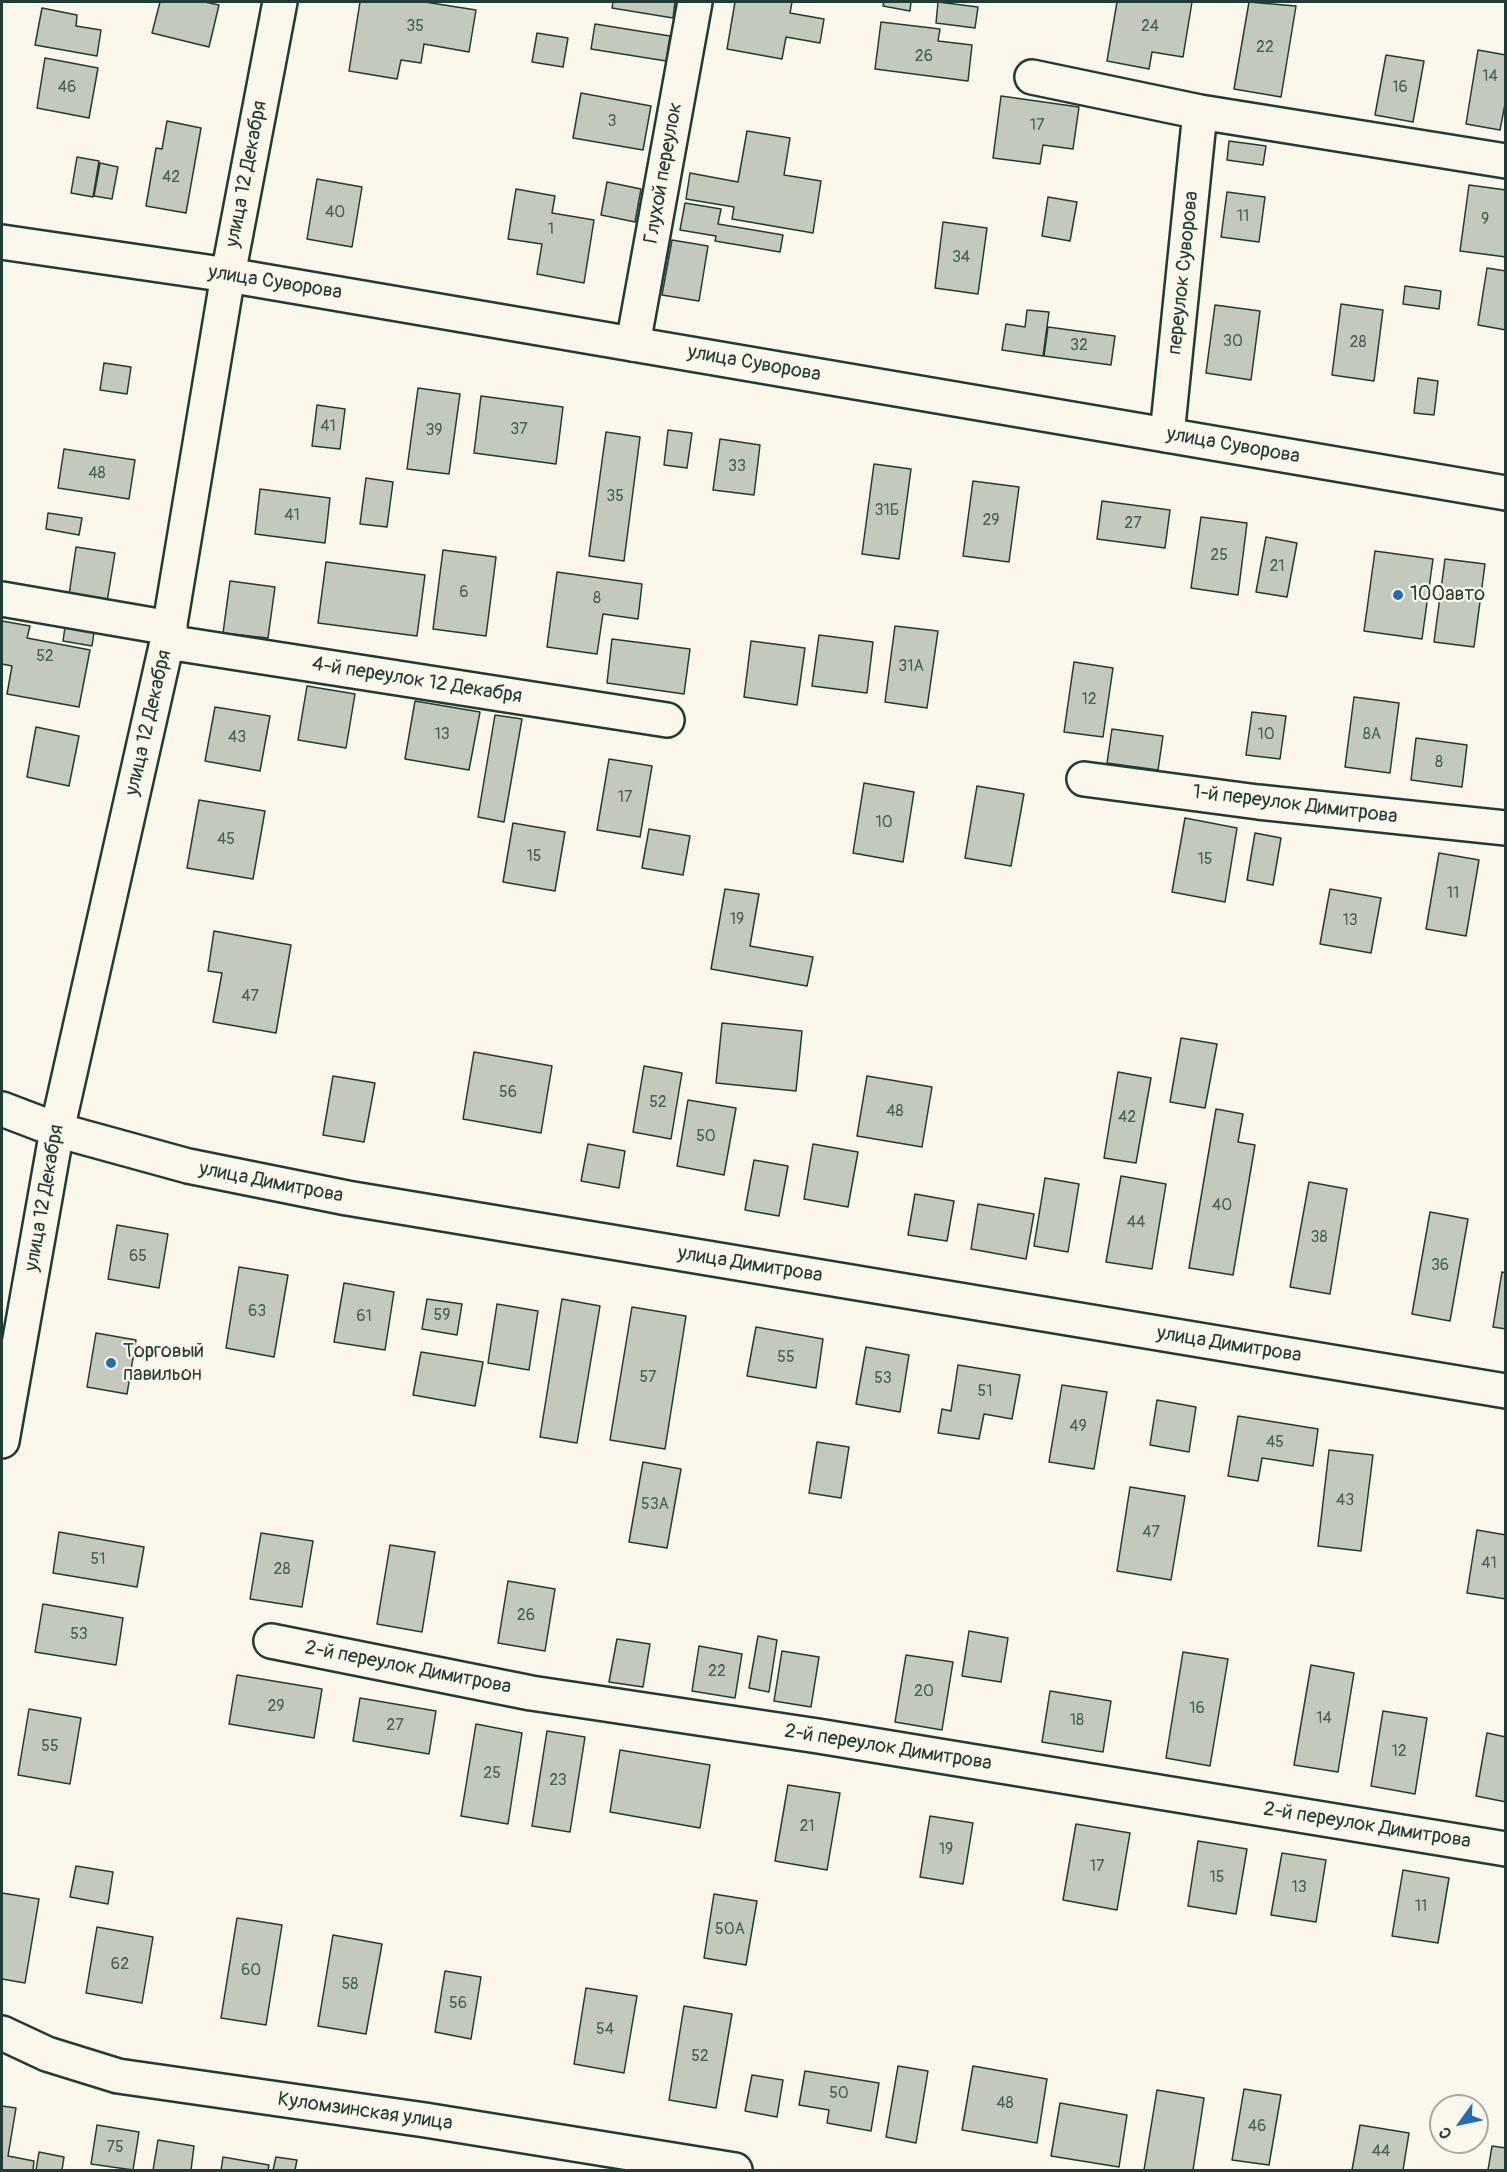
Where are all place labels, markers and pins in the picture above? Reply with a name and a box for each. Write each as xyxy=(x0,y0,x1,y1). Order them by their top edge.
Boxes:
place label: 100авто xyxy=(1410,583,1485,607)
marker: 100авто xyxy=(1391,588,1405,602)
place label: Торговый павильон xyxy=(123,1340,204,1387)
marker: Торговый павильон xyxy=(104,1356,118,1370)

